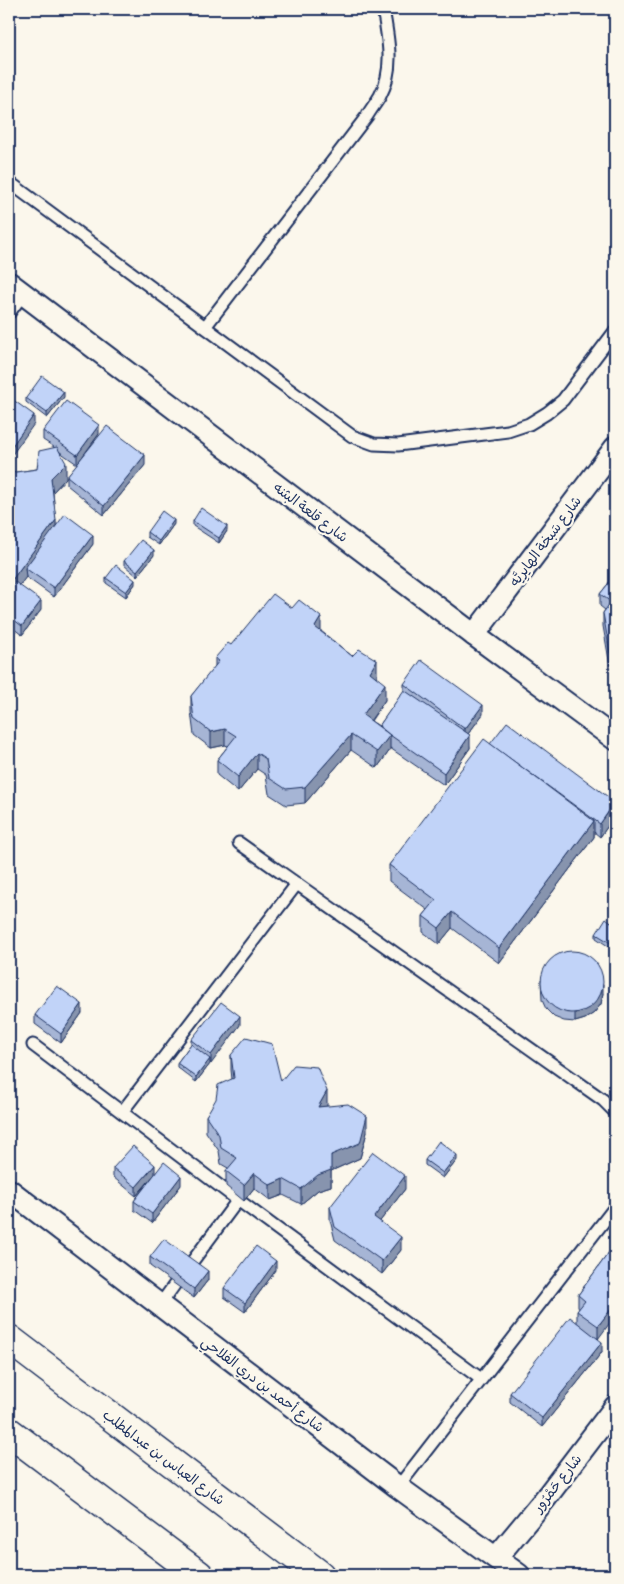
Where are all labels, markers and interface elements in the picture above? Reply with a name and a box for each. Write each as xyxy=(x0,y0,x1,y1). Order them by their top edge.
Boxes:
street label: شارع قلعة البثنه xyxy=(269,479,351,547)
street label: شارع سَبخة الهايرِيَّه xyxy=(506,493,586,591)
street label: شارع أحمد بن دري الفلاحي xyxy=(196,1333,327,1439)
street label: شارع العباس بن عبدالمطلب xyxy=(99,1406,228,1510)
street label: شارع حَمْرُور xyxy=(529,1451,586,1517)

